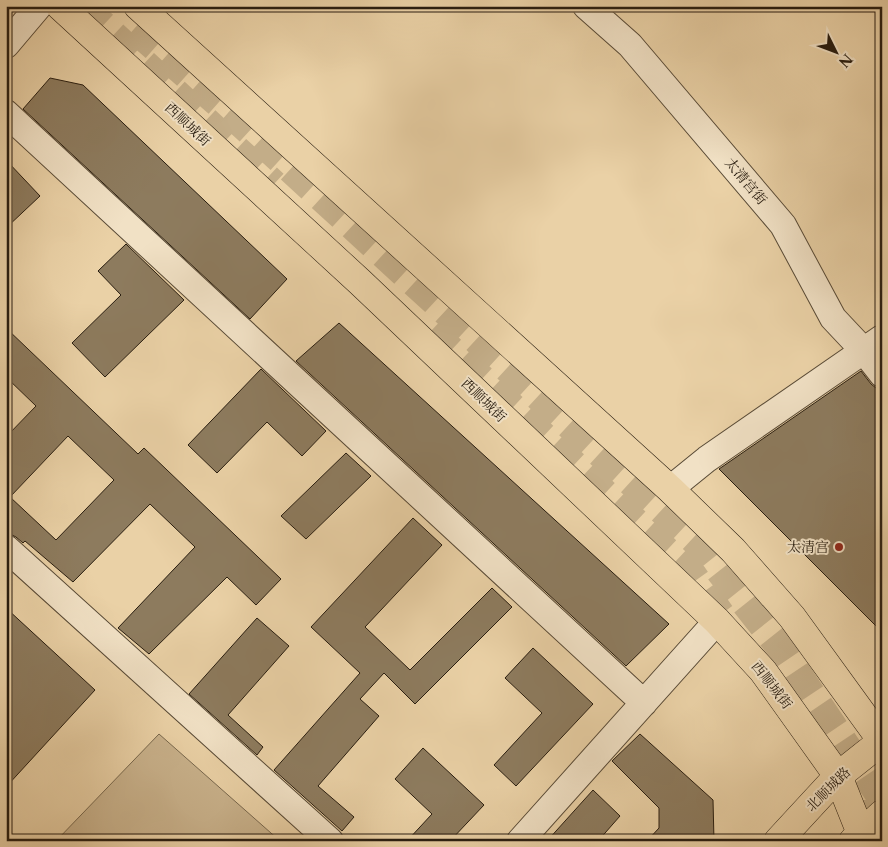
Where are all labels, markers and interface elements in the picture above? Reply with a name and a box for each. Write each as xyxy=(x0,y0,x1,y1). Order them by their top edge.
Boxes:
north arrow xyxy=(810,28,860,78)
text: N xyxy=(835,50,856,71)
street label: 西顺城街 xyxy=(161,98,215,150)
street label: 太清宫街 xyxy=(721,154,771,208)
street label: 西顺城街 xyxy=(458,374,510,426)
place label: 太清宫 xyxy=(787,538,829,556)
marker: 太清宫 xyxy=(833,541,845,553)
street label: 西顺城街 xyxy=(748,657,796,713)
street label: 北顺城路 xyxy=(802,763,854,815)

